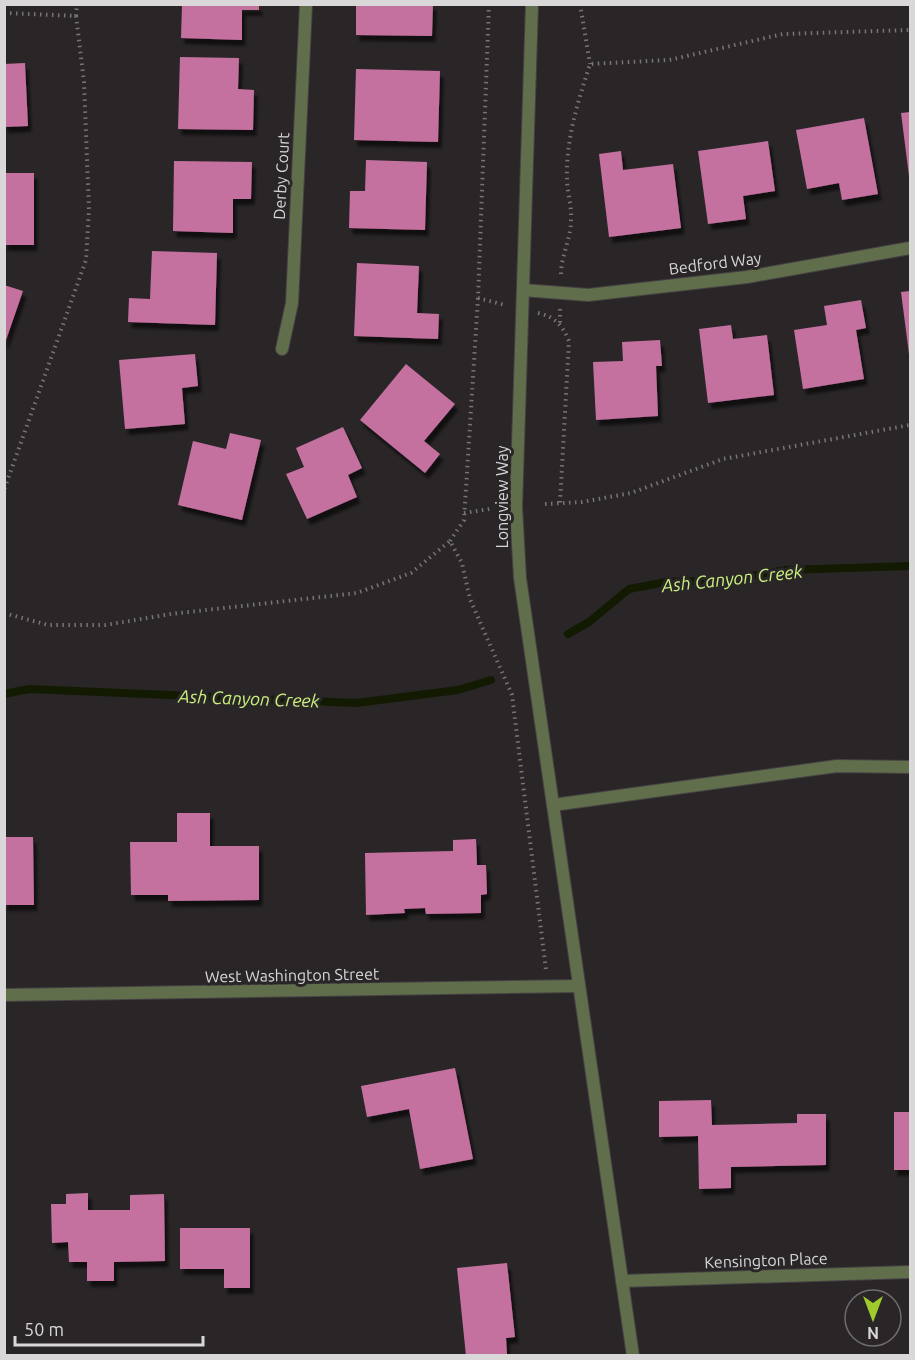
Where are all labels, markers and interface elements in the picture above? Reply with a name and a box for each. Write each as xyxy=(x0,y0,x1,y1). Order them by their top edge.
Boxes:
street label: Derby Court xyxy=(270,131,292,220)
street label: Bedford Way xyxy=(668,248,763,278)
street label: Longview Way xyxy=(493,445,511,548)
water label: Ash Canyon Creek xyxy=(660,561,804,595)
water label: Ash Canyon Creek xyxy=(177,685,321,710)
street label: West Washington Street xyxy=(205,964,380,986)
street label: Kensington Place xyxy=(704,1249,828,1271)
north arrow xyxy=(843,1288,903,1348)
scale bar xyxy=(15,1309,202,1347)
text: 50 m xyxy=(24,1319,64,1339)
text: N xyxy=(867,1324,879,1342)

